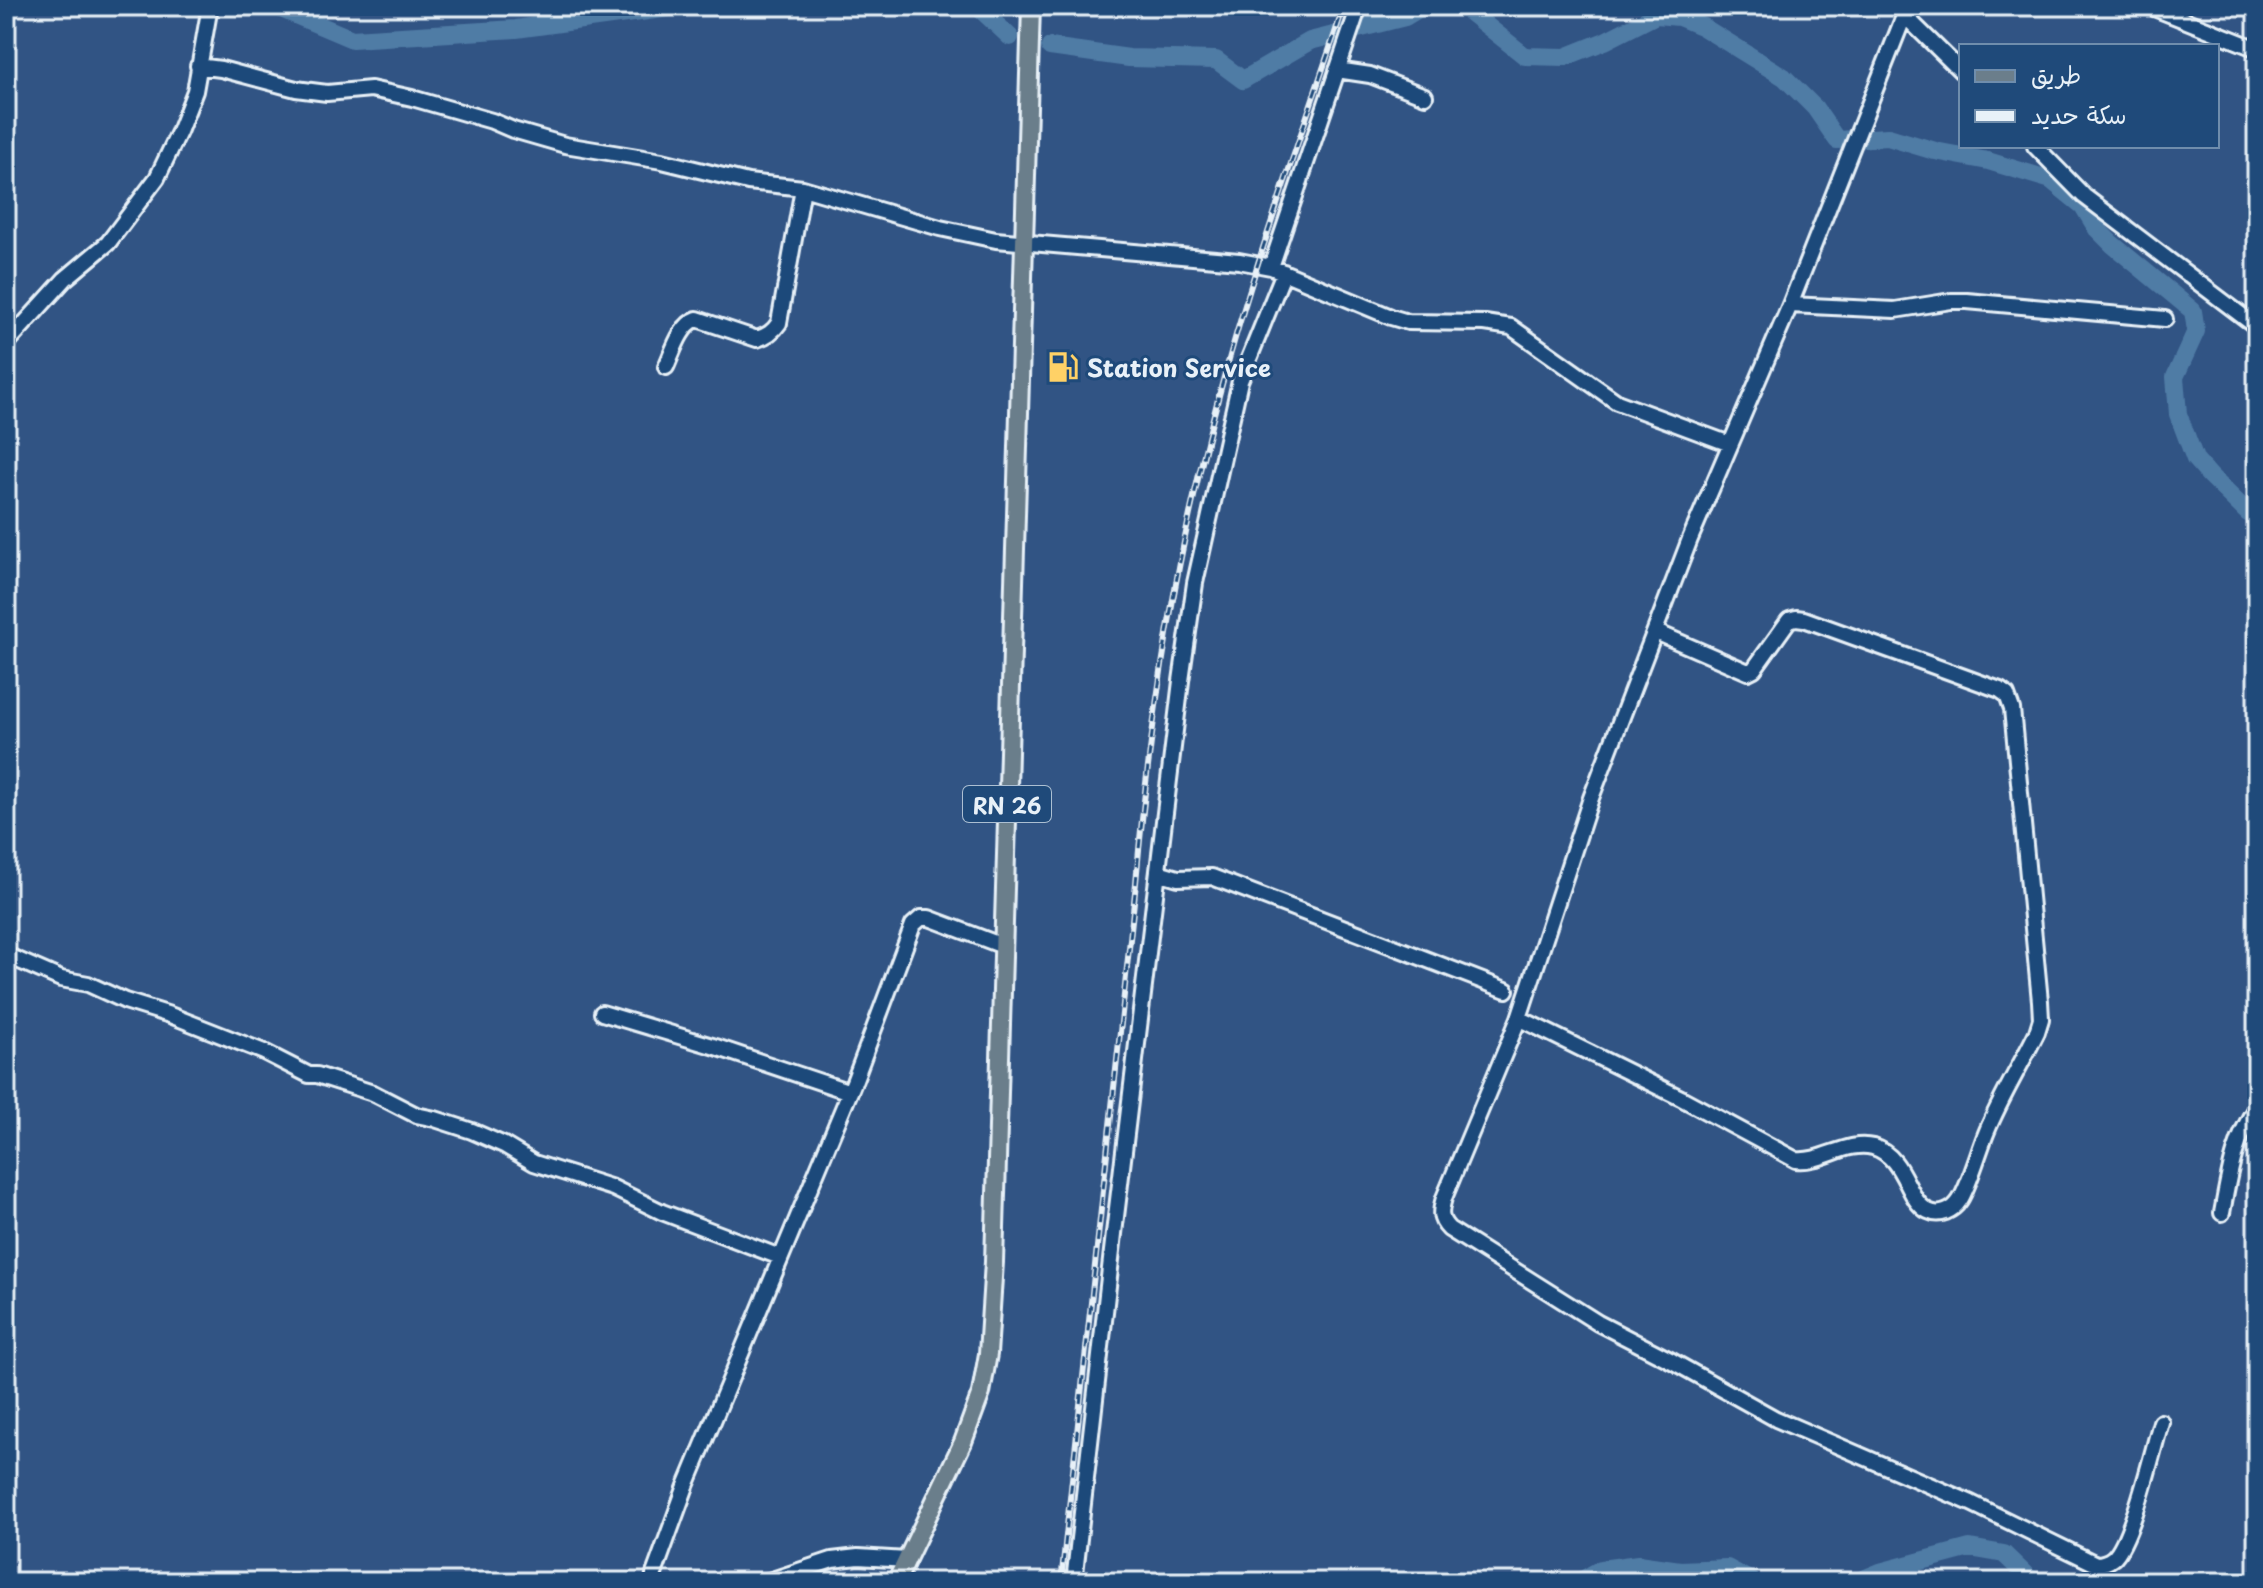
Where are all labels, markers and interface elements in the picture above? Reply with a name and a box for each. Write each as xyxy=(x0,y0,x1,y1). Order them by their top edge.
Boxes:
legend xyxy=(1959,44,2219,148)
text: طريق xyxy=(2031,56,2081,92)
text: سكة حديد xyxy=(2031,96,2127,132)
place label: Station Service xyxy=(1087,349,1271,385)
fuel station icon: Station Service xyxy=(1046,350,1080,384)
road number: RN 26 xyxy=(963,786,1051,822)

